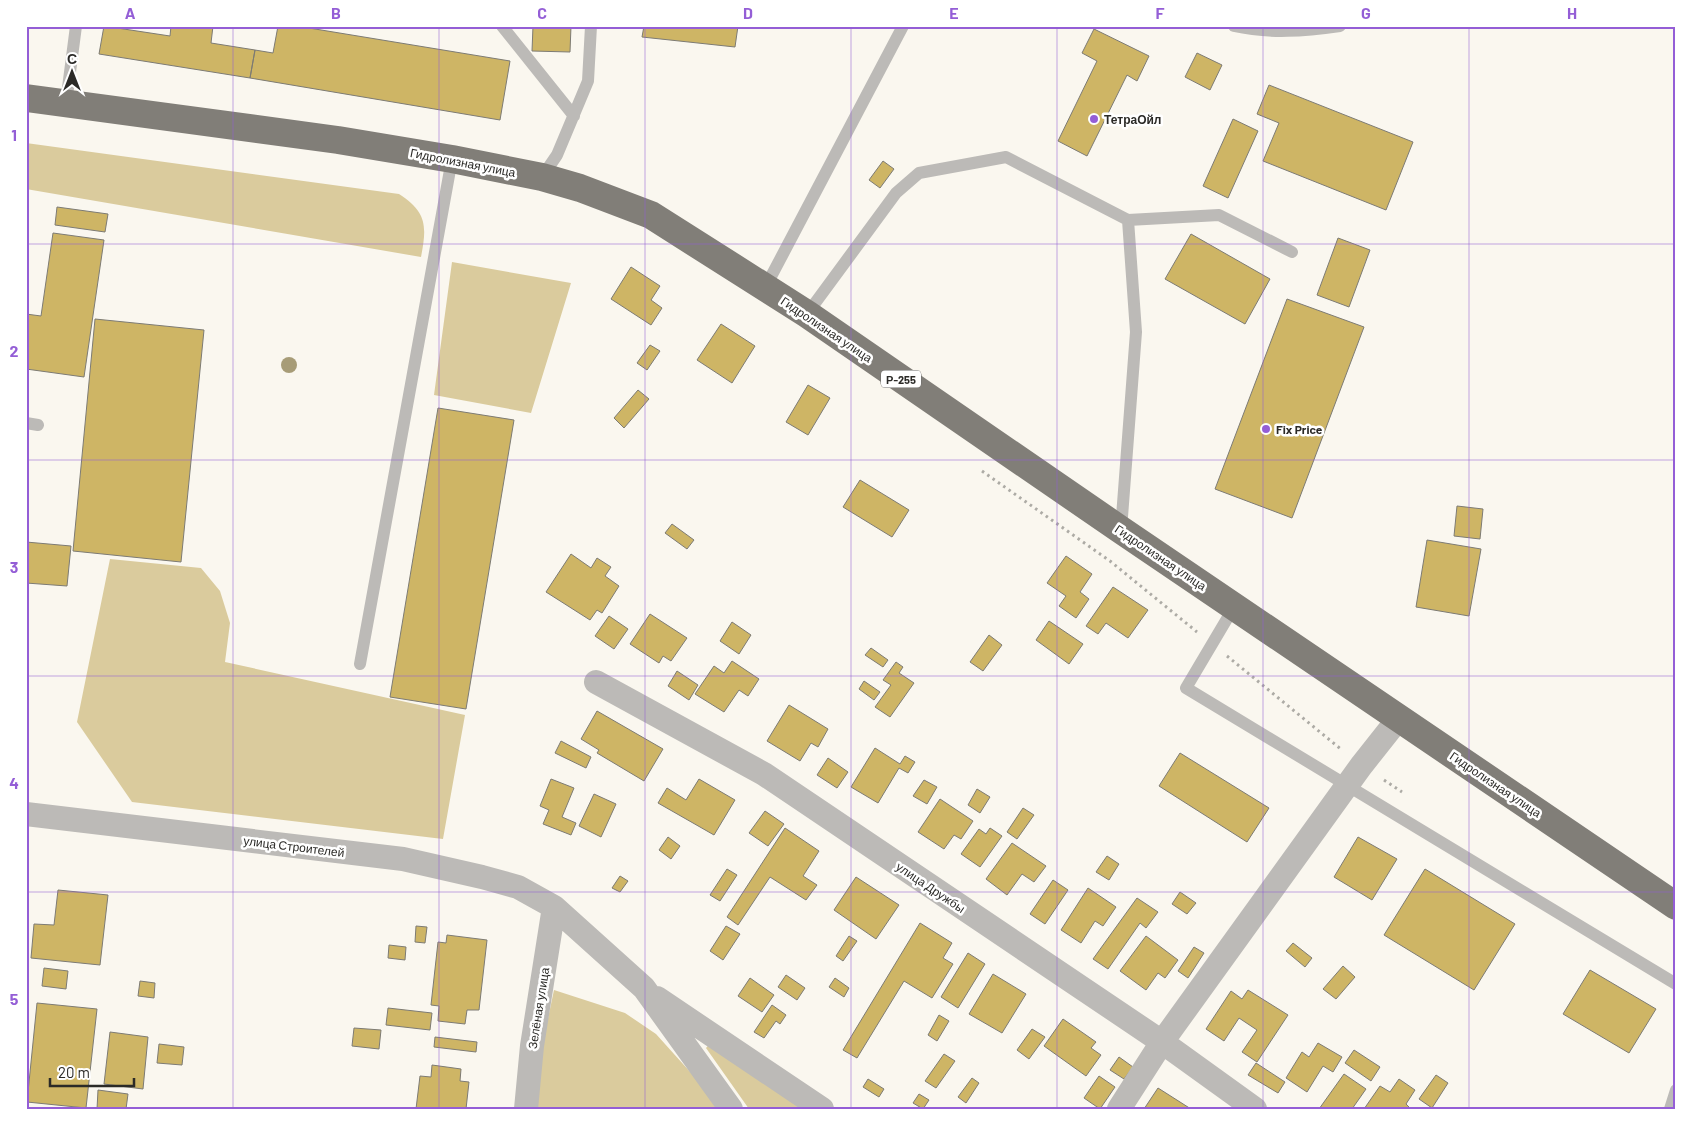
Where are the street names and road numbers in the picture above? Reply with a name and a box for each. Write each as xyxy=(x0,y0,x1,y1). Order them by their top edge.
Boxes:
street label: Гидролизная улица xyxy=(409,145,517,180)
street label: Гидролизная улица xyxy=(778,293,876,366)
road number: Р-255 xyxy=(881,370,921,388)
street label: Гидролизная улица xyxy=(1112,521,1210,594)
street label: Гидролизная улица xyxy=(1447,748,1545,821)
street label: улица Строителей xyxy=(243,833,345,860)
street label: улица Дружбы xyxy=(893,859,968,916)
street label: Зелёная улица xyxy=(525,966,552,1050)

